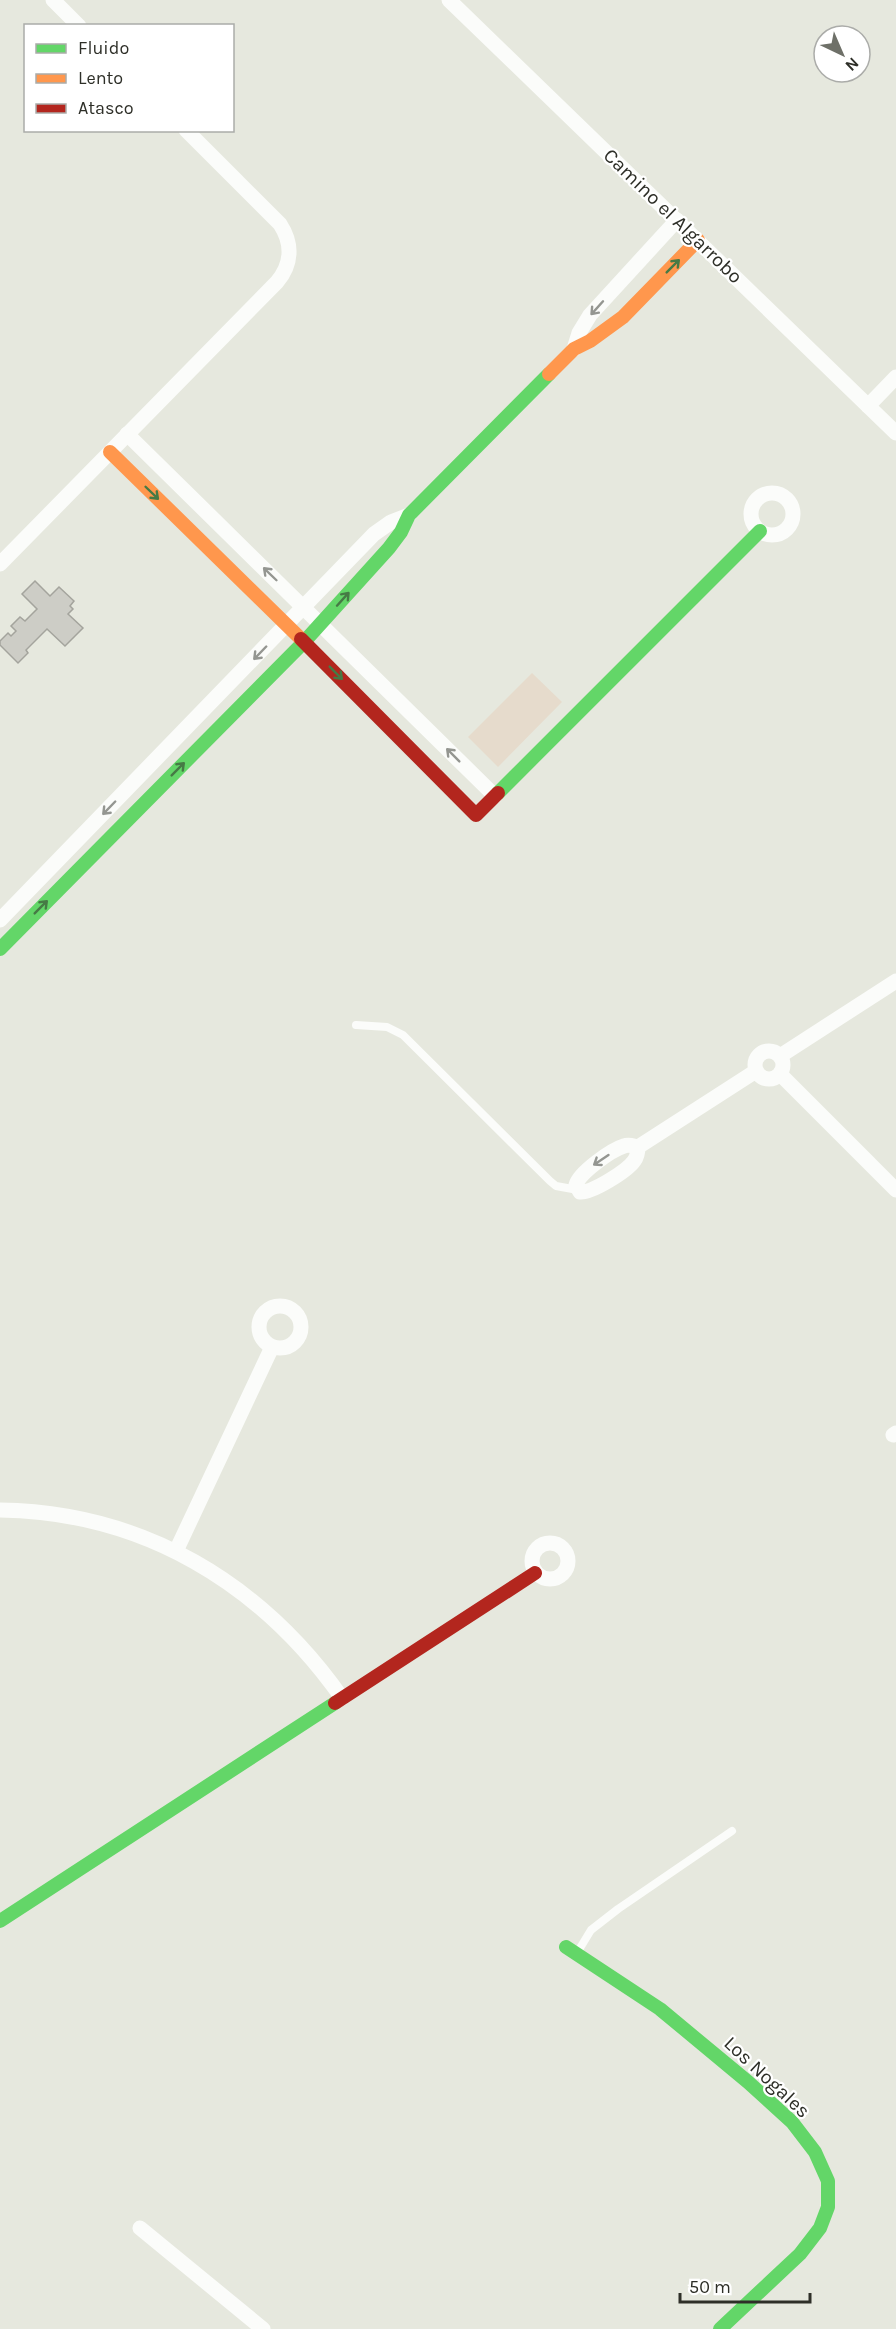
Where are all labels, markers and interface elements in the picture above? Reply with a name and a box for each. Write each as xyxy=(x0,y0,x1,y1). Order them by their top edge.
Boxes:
legend xyxy=(24,24,234,132)
north arrow xyxy=(812,24,872,84)
text: Fluido xyxy=(78,37,129,59)
text: N xyxy=(841,54,863,75)
text: Lento xyxy=(78,67,123,89)
text: Atasco xyxy=(78,97,134,119)
street label: Camino el Algarrobo xyxy=(599,144,747,288)
one-way arrow xyxy=(666,258,680,273)
one-way arrow xyxy=(590,300,604,315)
one-way arrow xyxy=(144,485,159,500)
one-way arrow xyxy=(262,567,277,582)
one-way arrow xyxy=(336,592,350,607)
one-way arrow xyxy=(252,646,267,661)
one-way arrow xyxy=(328,666,343,681)
one-way arrow xyxy=(446,748,461,763)
one-way arrow xyxy=(171,761,186,776)
one-way arrow xyxy=(102,801,116,816)
one-way arrow xyxy=(34,900,49,915)
one-way arrow xyxy=(593,1154,610,1166)
street label: Los Nogales xyxy=(719,2031,815,2123)
scale bar xyxy=(680,2266,810,2304)
text: 50 m xyxy=(689,2276,731,2298)

